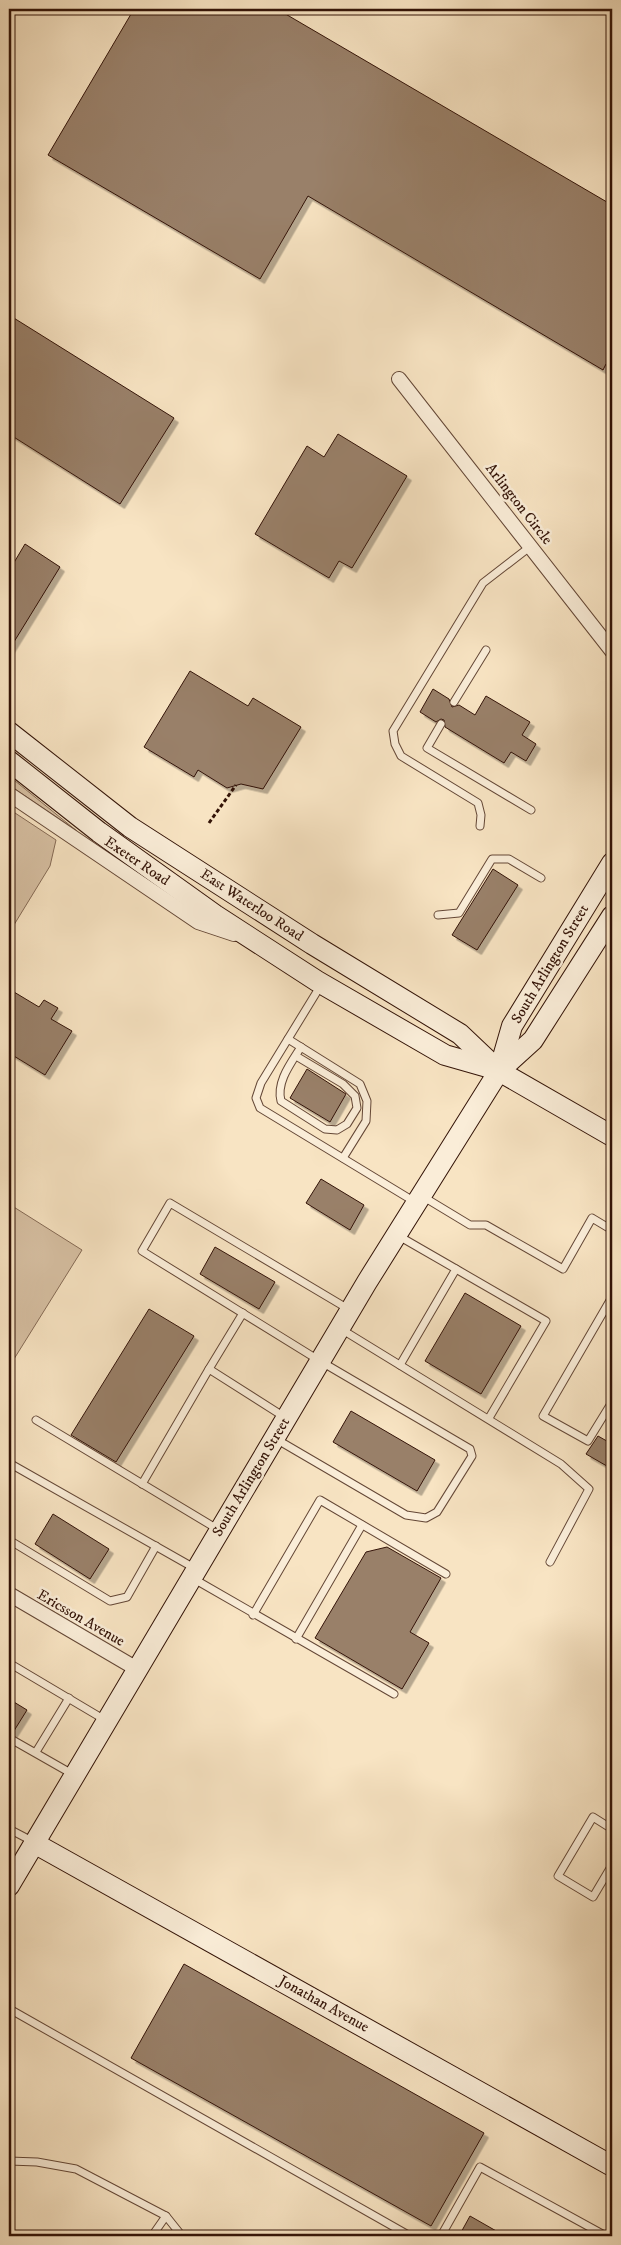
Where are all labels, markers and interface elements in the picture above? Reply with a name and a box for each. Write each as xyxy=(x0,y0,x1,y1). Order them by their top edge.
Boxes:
street label: Arlington Circle xyxy=(481,459,557,549)
street label: Exeter Road xyxy=(101,832,174,890)
street label: East Waterloo Road xyxy=(197,865,308,946)
street label: South Arlington Street xyxy=(507,901,593,1027)
street label: South Arlington Street xyxy=(208,1414,294,1540)
street label: Ericsson Avenue xyxy=(34,1585,128,1651)
street label: Jonathan Avenue xyxy=(274,1970,373,2037)

